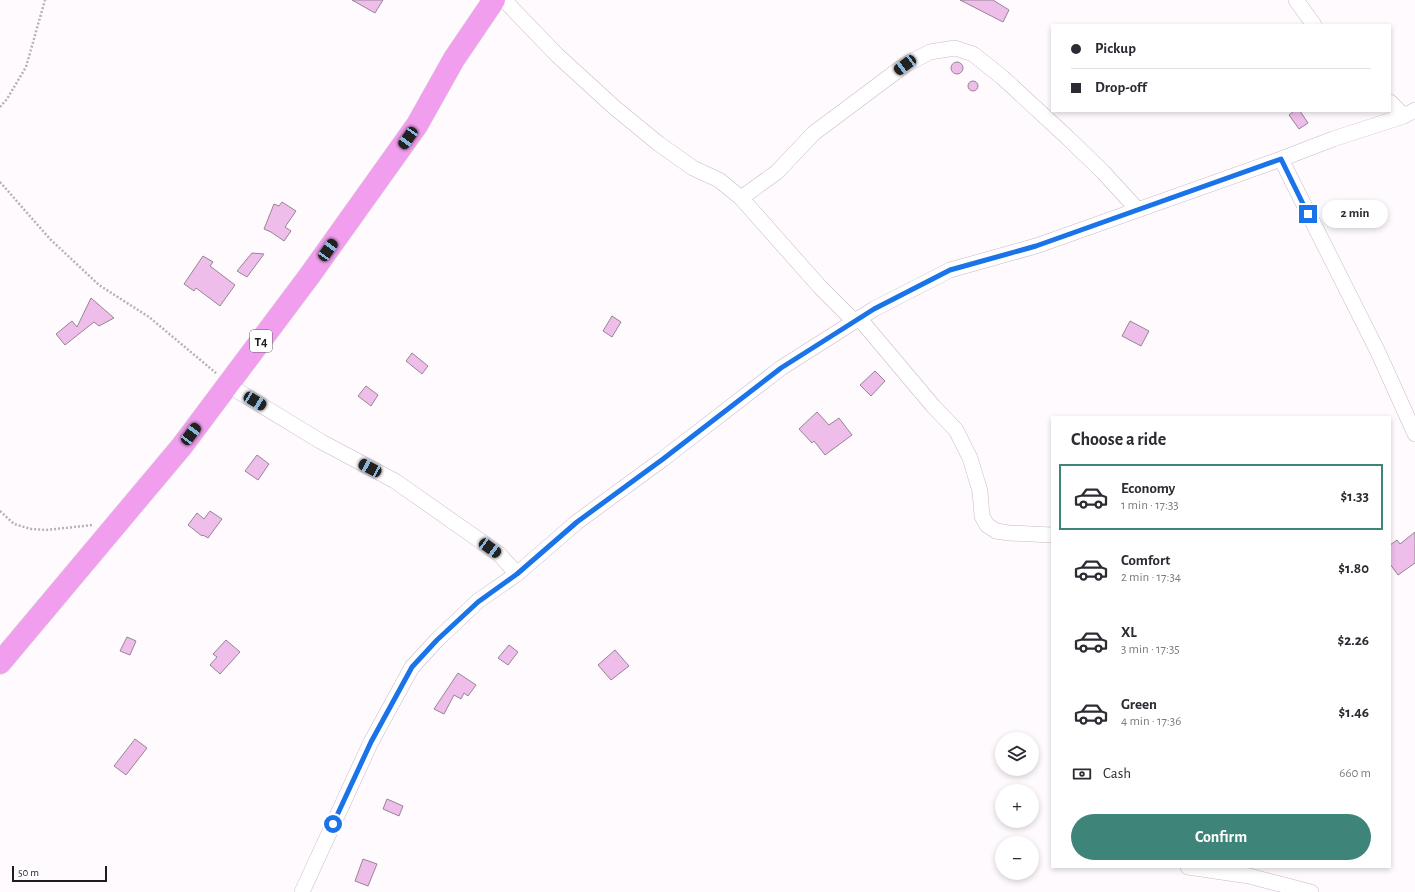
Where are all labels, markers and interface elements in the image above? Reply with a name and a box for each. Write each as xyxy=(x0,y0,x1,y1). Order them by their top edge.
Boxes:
text: Pickup xyxy=(1095,41,1136,56)
car xyxy=(892,53,918,77)
text: Drop-off xyxy=(1095,80,1147,95)
car xyxy=(396,125,420,151)
callout: 2 min xyxy=(1322,200,1388,228)
route end xyxy=(1299,205,1317,223)
text: 2 min xyxy=(1341,207,1369,220)
car xyxy=(316,237,340,263)
road number: T4 xyxy=(250,330,272,352)
car xyxy=(242,390,268,412)
car xyxy=(179,421,203,447)
text: Choose a ride xyxy=(1071,431,1166,449)
car xyxy=(357,457,383,479)
icon: car xyxy=(1073,479,1109,515)
text: Economy xyxy=(1121,481,1175,496)
text: $1.33 xyxy=(1340,489,1369,504)
text: 1 min · 17:33 xyxy=(1121,499,1179,512)
car xyxy=(477,536,503,560)
icon: car xyxy=(1073,551,1109,587)
text: Comfort xyxy=(1121,553,1170,568)
text: $1.80 xyxy=(1338,561,1369,576)
text: 2 min · 17:34 xyxy=(1121,571,1181,584)
icon: car xyxy=(1073,623,1109,659)
text: XL xyxy=(1121,625,1137,640)
text: $2.26 xyxy=(1337,633,1369,648)
text: 3 min · 17:35 xyxy=(1121,643,1180,656)
icon: car xyxy=(1073,695,1109,731)
text: Green xyxy=(1121,697,1157,712)
text: $1.46 xyxy=(1339,705,1369,720)
text: 4 min · 17:36 xyxy=(1121,715,1181,728)
map controls xyxy=(995,732,1039,880)
button: layers xyxy=(995,732,1039,776)
icon: cash xyxy=(1071,763,1093,785)
text: Cash xyxy=(1103,766,1131,781)
text: 660 m xyxy=(1339,767,1371,780)
button: + xyxy=(995,784,1039,828)
button: Confirm xyxy=(1071,814,1371,860)
route start xyxy=(324,815,342,833)
button: − xyxy=(995,836,1039,880)
scale bar xyxy=(12,864,107,883)
text: 50 m xyxy=(18,867,39,878)

